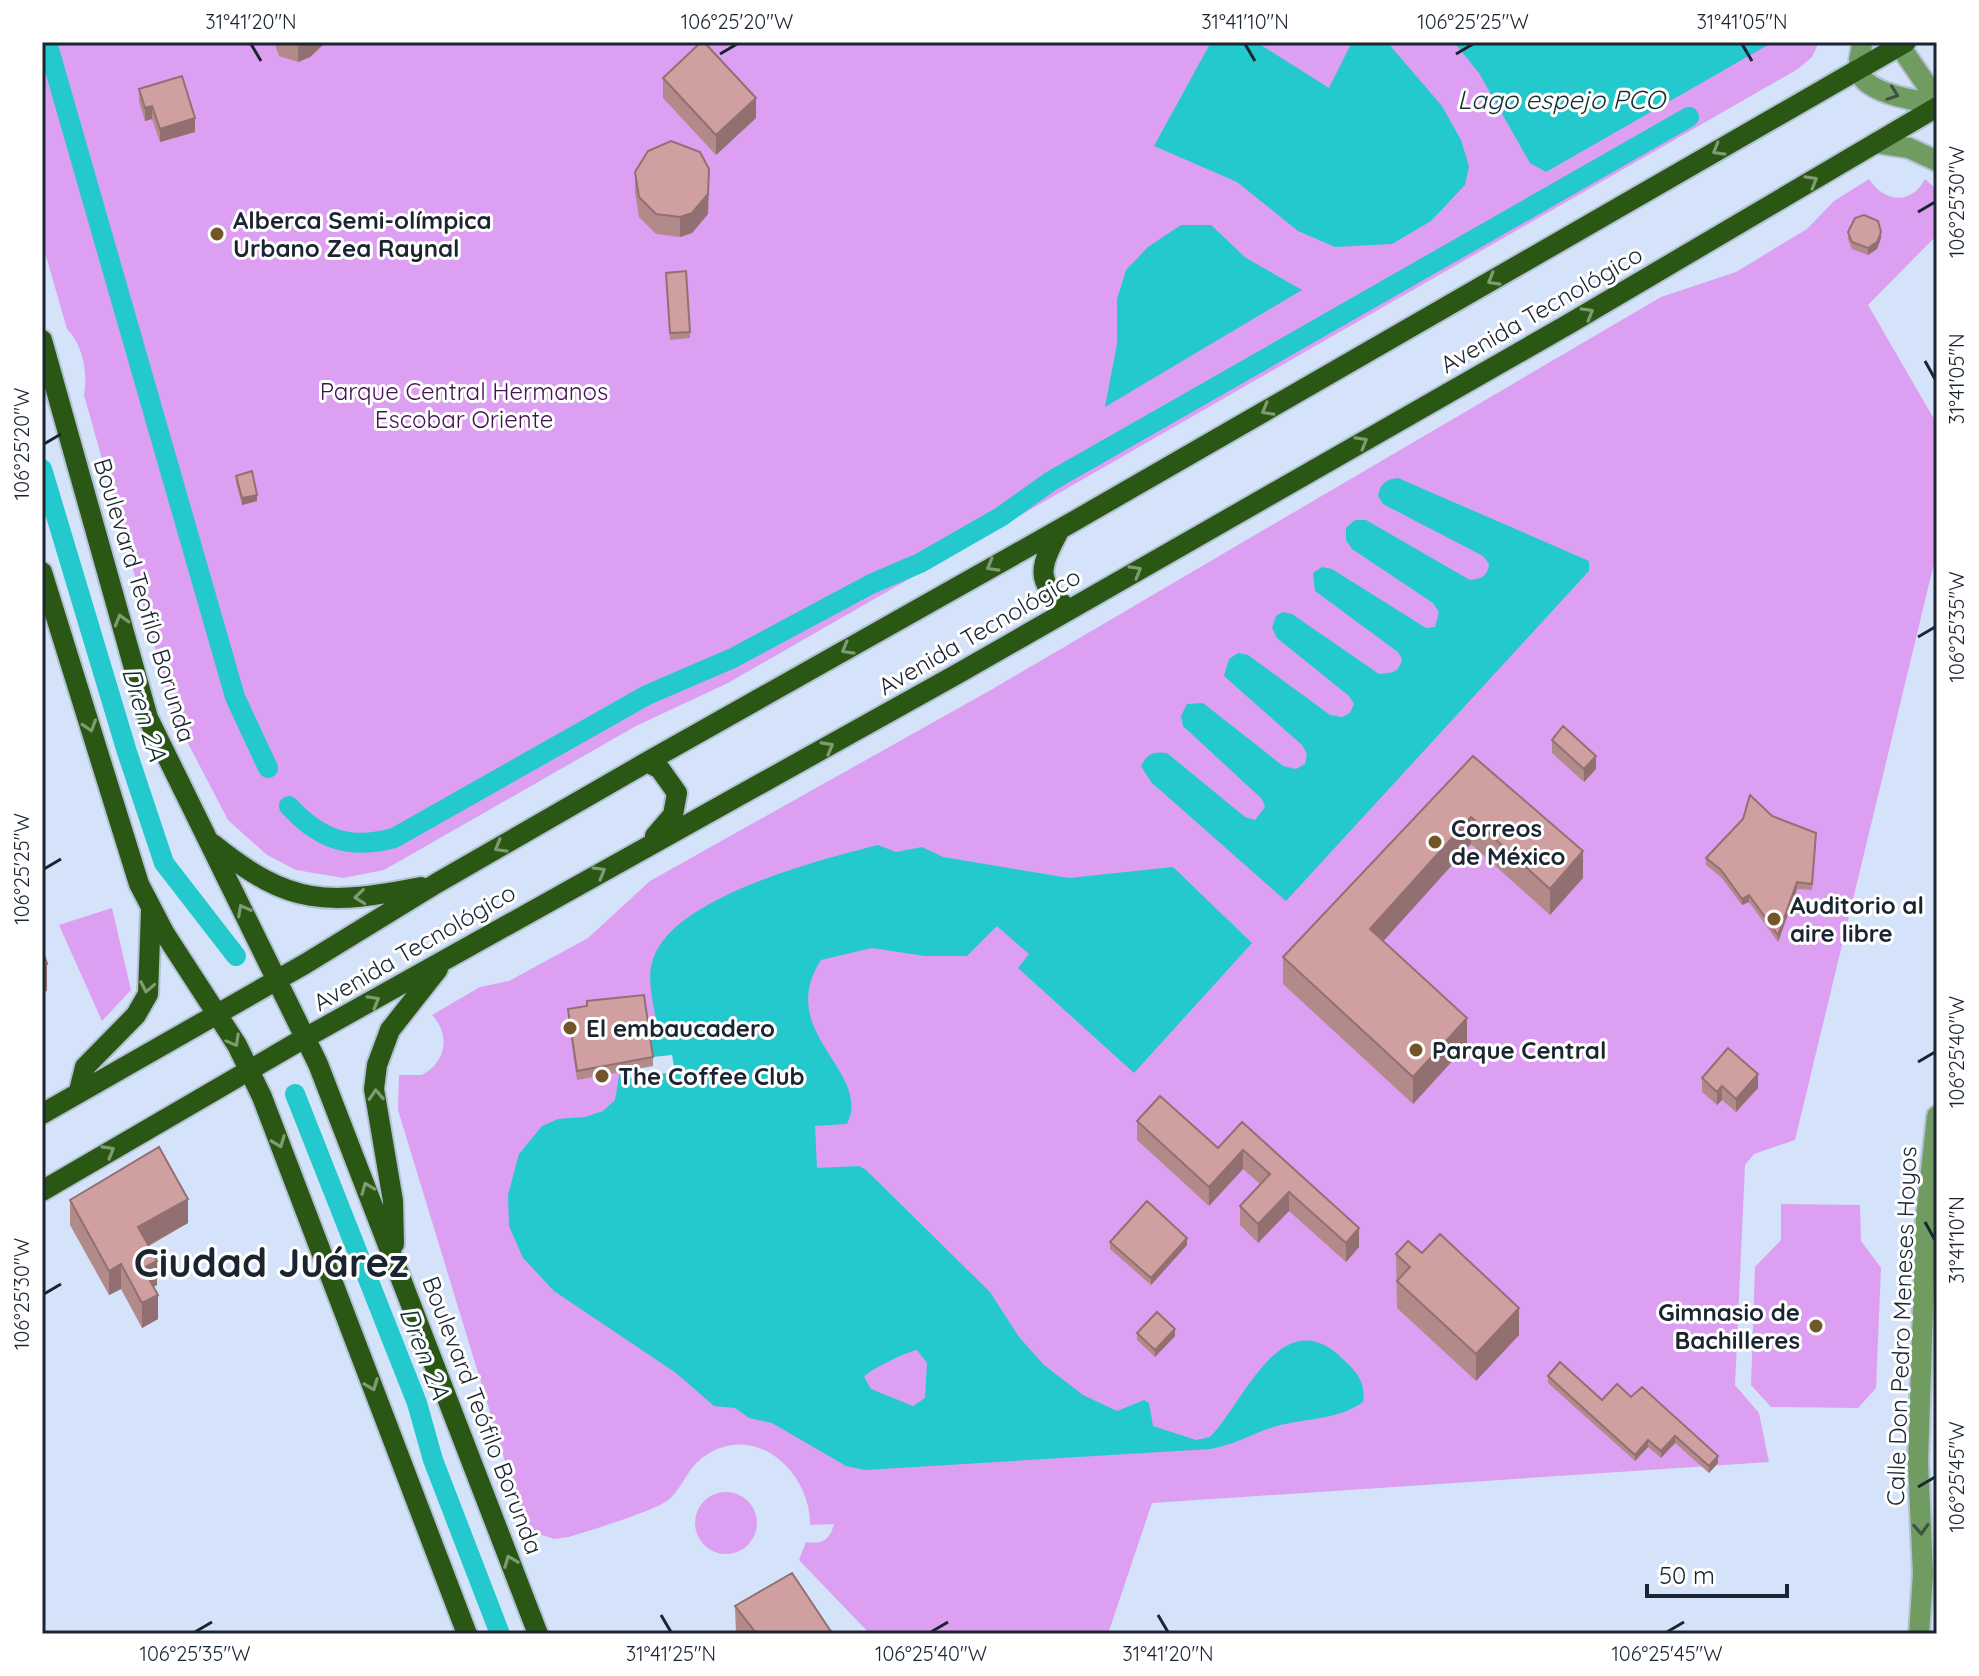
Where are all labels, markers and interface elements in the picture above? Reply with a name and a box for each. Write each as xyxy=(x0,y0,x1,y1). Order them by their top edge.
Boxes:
text: 31°41'20"N xyxy=(205,9,297,34)
text: 106°25'20"W xyxy=(681,9,793,34)
text: 31°41'10"N xyxy=(1201,9,1289,34)
text: 106°25'25"W xyxy=(1417,9,1529,34)
text: 31°41'05"N xyxy=(1696,9,1788,34)
water label: Lago espejo PCO xyxy=(1457,83,1667,116)
one-way arrow xyxy=(1886,85,1900,101)
one-way arrow xyxy=(1712,141,1726,156)
text: 106°25'30"W xyxy=(1944,146,1969,258)
one-way arrow xyxy=(1803,175,1818,191)
place label: Alberca Semi-olímpica Urbano Zea Raynal xyxy=(233,205,492,263)
marker: Alberca Semi-olímpica Urbano Zea Raynal xyxy=(208,225,226,243)
street label: Avenida Tecnológico xyxy=(1434,239,1648,379)
one-way arrow xyxy=(1487,270,1501,286)
one-way arrow xyxy=(1579,307,1594,322)
text: 31°41'05"N xyxy=(1944,333,1969,425)
park label: Parque Central Hermanos Escobar Oriente xyxy=(320,376,608,434)
text: 106°25'20"W xyxy=(9,388,34,500)
one-way arrow xyxy=(1261,400,1276,416)
one-way arrow xyxy=(1353,436,1368,452)
street label: Boulevard Teofilo Borunda xyxy=(88,454,202,746)
one-way arrow xyxy=(986,556,1001,572)
street label: Avenida Tecnológico xyxy=(872,561,1086,701)
one-way arrow xyxy=(1128,565,1142,581)
text: 106°25'35"W xyxy=(1944,572,1969,682)
one-way arrow xyxy=(114,614,130,628)
one-way arrow xyxy=(842,639,856,655)
water label: Dren 2A xyxy=(115,663,175,765)
one-way arrow xyxy=(80,719,96,733)
one-way arrow xyxy=(819,741,833,757)
text: 106°25'25"W xyxy=(9,813,34,925)
place label: Correos de México xyxy=(1451,813,1566,871)
marker: Correos de México xyxy=(1426,833,1444,851)
one-way arrow xyxy=(494,837,509,853)
one-way arrow xyxy=(591,866,606,882)
street label: Avenida Tecnológico xyxy=(307,877,521,1017)
one-way arrow xyxy=(353,889,366,906)
place label: Auditorio al aire libre xyxy=(1790,890,1924,948)
one-way arrow xyxy=(237,904,252,919)
marker: Auditorio al aire libre xyxy=(1765,910,1783,928)
one-way arrow xyxy=(140,980,157,993)
one-way arrow xyxy=(365,995,380,1011)
text: 106°25'40"W xyxy=(1944,996,1969,1108)
place label: El embaucadero xyxy=(586,1013,775,1043)
marker: El embaucadero xyxy=(561,1019,579,1037)
one-way arrow xyxy=(224,1032,240,1047)
place label: Parque Central xyxy=(1432,1035,1606,1065)
marker: Parque Central xyxy=(1407,1041,1425,1059)
place label: The Coffee Club xyxy=(618,1061,805,1091)
marker: The Coffee Club xyxy=(593,1067,611,1085)
one-way arrow xyxy=(368,1089,385,1102)
one-way arrow xyxy=(269,1134,286,1148)
one-way arrow xyxy=(100,1145,115,1161)
street label: Calle Don Pedro Meneses Hoyos xyxy=(1880,1146,1922,1506)
one-way arrow xyxy=(361,1182,377,1196)
text: 31°41'10"N xyxy=(1944,1196,1969,1284)
district label: Ciudad Juárez xyxy=(134,1237,408,1287)
text: 106°25'30"W xyxy=(9,1238,34,1350)
street label: Boulevard Teófilo Borunda xyxy=(416,1272,550,1558)
place label: Gimnasio de Bachilleres xyxy=(1658,1297,1800,1355)
water label: Dren 2A xyxy=(392,1302,458,1404)
marker: Gimnasio de Bachilleres xyxy=(1807,1317,1825,1335)
one-way arrow xyxy=(362,1377,379,1391)
text: 106°25'45"W xyxy=(1944,1421,1969,1533)
one-way arrow xyxy=(1912,1523,1929,1536)
scale bar xyxy=(1647,1548,1787,1598)
one-way arrow xyxy=(503,1555,520,1569)
text: 50 m xyxy=(1659,1560,1715,1590)
text: 106°25'35"W xyxy=(140,1641,250,1666)
text: 31°41'25"N xyxy=(626,1641,716,1666)
text: 106°25'40"W xyxy=(875,1641,987,1666)
text: 31°41'20"N xyxy=(1122,1641,1214,1666)
text: 106°25'45"W xyxy=(1611,1641,1723,1666)

